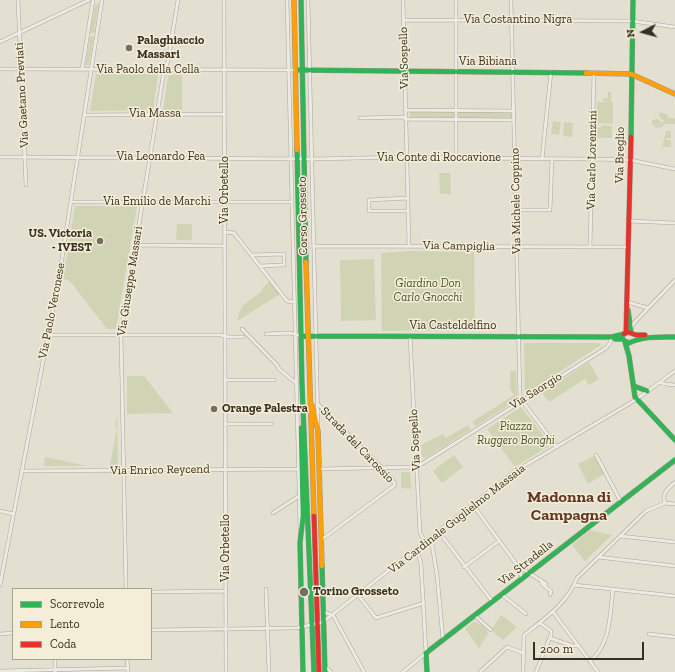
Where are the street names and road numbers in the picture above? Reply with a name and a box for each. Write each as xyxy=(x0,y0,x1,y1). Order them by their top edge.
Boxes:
street label: Via Costantino Nigra xyxy=(464,13,572,27)
street label: Via Sospello xyxy=(396,27,412,89)
street label: Via Gaetano Previati xyxy=(12,42,32,148)
street label: Via Bibiana xyxy=(459,55,517,69)
street label: Via Paolo della Cella xyxy=(97,63,199,77)
street label: Via Massa xyxy=(129,107,181,121)
street label: Via Carlo Lorenzini xyxy=(584,110,600,210)
street label: Via Breglio xyxy=(612,127,628,183)
street label: Via Michele Coppino xyxy=(508,148,524,254)
street label: Via Leonardo Fea xyxy=(117,150,205,164)
street label: Via Conte di Roccavione xyxy=(377,151,501,165)
street label: Via Orbetello xyxy=(218,156,232,224)
street label: Corso Grosseto xyxy=(295,176,311,256)
street label: Via Emilio de Marchi xyxy=(103,195,211,209)
street label: Via Giuseppe Massari xyxy=(114,225,146,337)
street label: Via Campiglia xyxy=(423,238,495,254)
street label: Via Paolo Veronese xyxy=(36,262,68,360)
street label: Via Casteldelfino xyxy=(410,319,496,333)
street label: Via Saorgio xyxy=(507,369,565,413)
street label: Strada del Carossio xyxy=(317,404,397,486)
street label: Via Sospello xyxy=(406,409,424,471)
street label: Via Cardinale Guglielmo Massaia xyxy=(386,461,528,577)
street label: Via Enrico Reycend xyxy=(110,462,210,478)
street label: Via Orbetello xyxy=(219,514,233,582)
street label: Via Stradella xyxy=(496,537,556,589)

